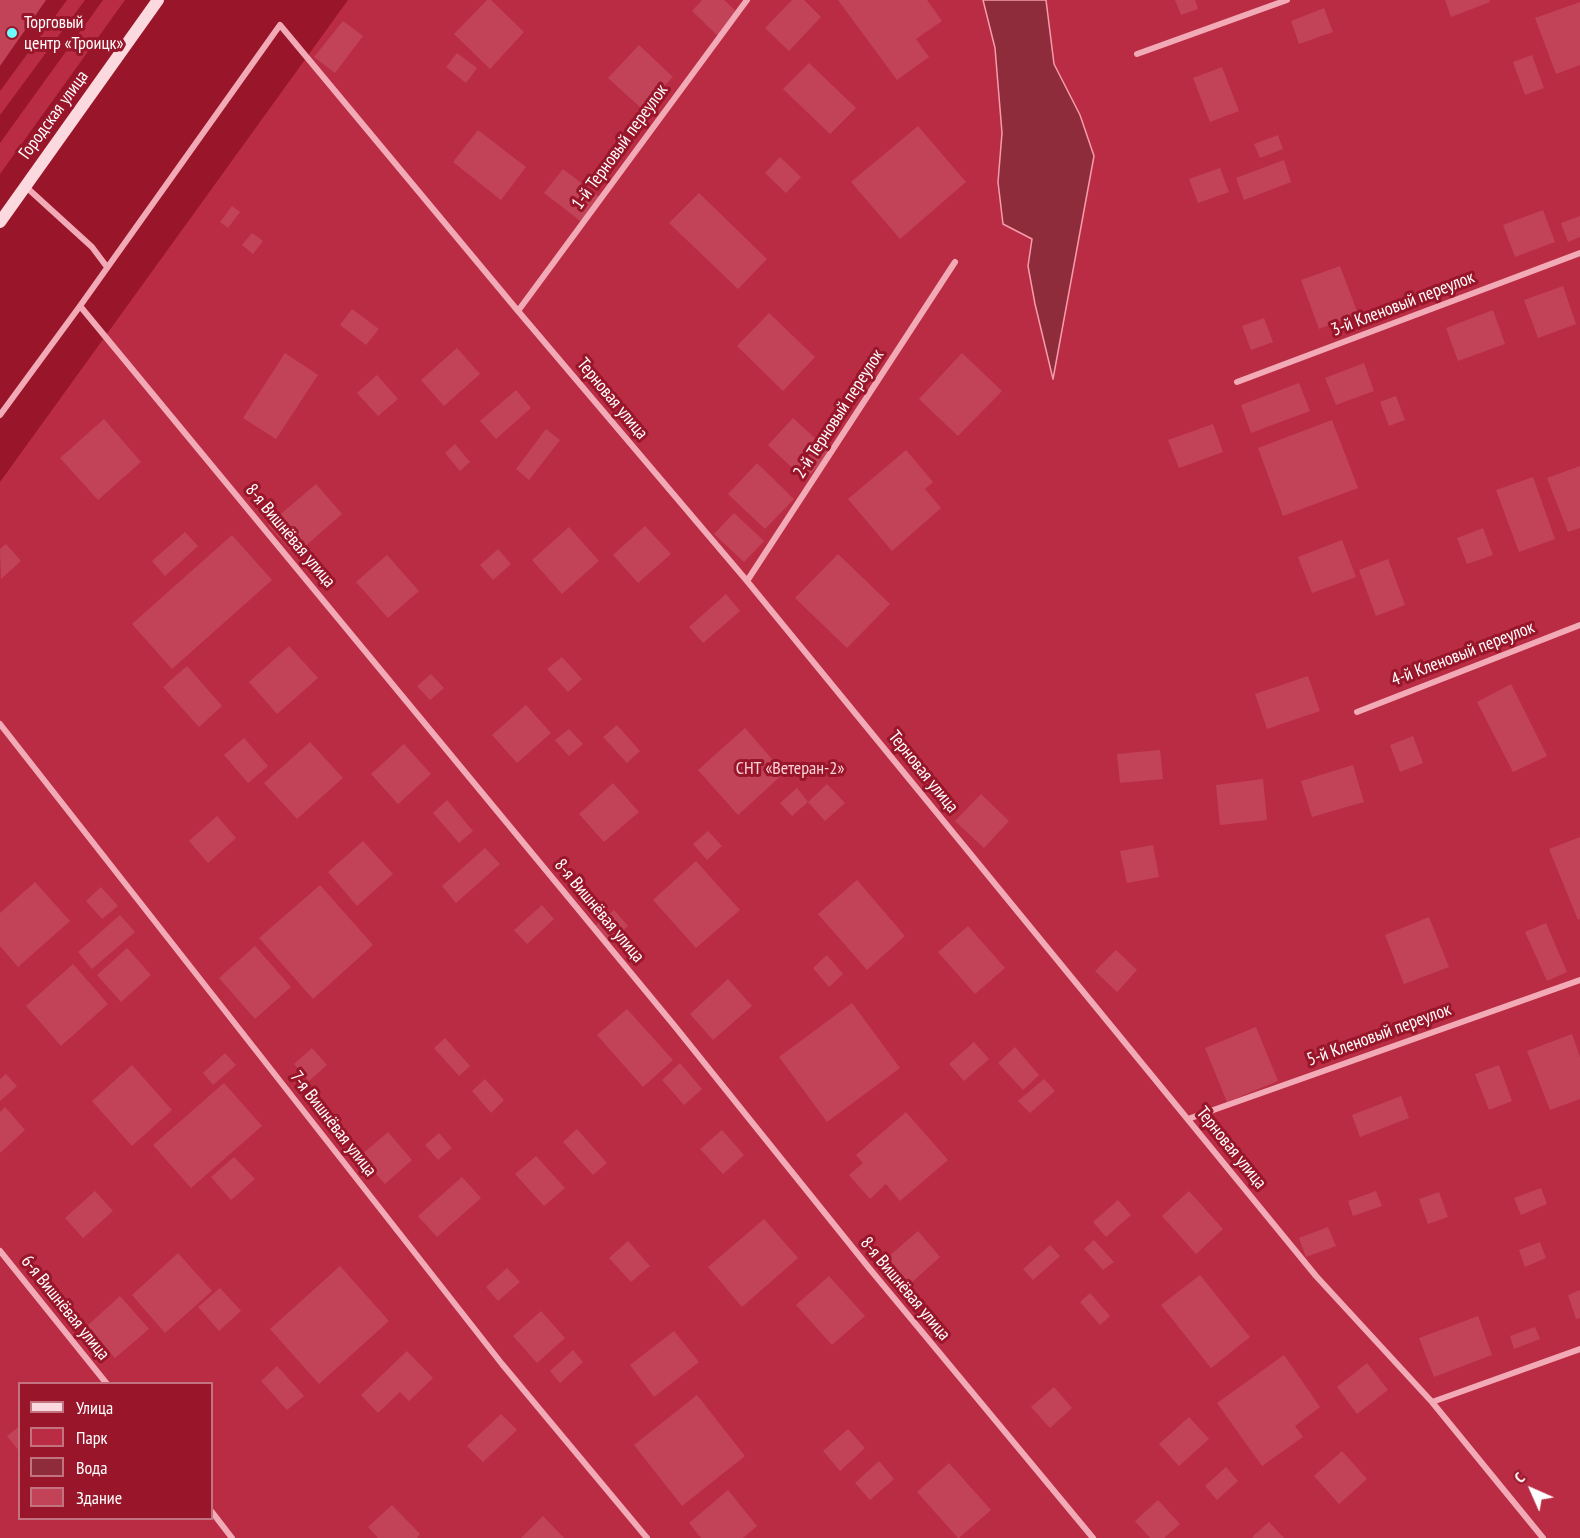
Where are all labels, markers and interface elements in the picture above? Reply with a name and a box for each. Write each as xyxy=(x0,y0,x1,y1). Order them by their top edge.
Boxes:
place label: Торговый центр «Троицк» xyxy=(24,12,123,54)
marker: Торговый центр «Троицк» xyxy=(5,26,19,40)
street label: Городская улица xyxy=(15,66,93,164)
street label: 1-й Терновый переулок xyxy=(567,80,673,214)
street label: 3-й Кленовый переулок xyxy=(1328,267,1478,341)
street label: 2-й Терновый переулок xyxy=(789,345,889,483)
street label: Терновая улица xyxy=(572,354,652,444)
street label: 8-я Вишнёвая улица xyxy=(240,480,340,592)
street label: 4-й Кленовый переулок xyxy=(1388,617,1538,691)
street label: Терновая улица xyxy=(883,727,963,817)
park label: СНТ «Ветеран-2» xyxy=(736,758,844,780)
street label: 8-я Вишнёвая улица xyxy=(549,855,649,967)
street label: 5-й Кленовый переулок xyxy=(1304,999,1454,1071)
street label: 7-я Вишнёвая улица xyxy=(285,1067,381,1181)
street label: Терновая улица xyxy=(1191,1103,1271,1193)
street label: 8-я Вишнёвая улица xyxy=(855,1233,955,1345)
street label: 6-я Вишнёвая улица xyxy=(16,1251,114,1365)
legend xyxy=(18,1382,213,1520)
text: Улица xyxy=(76,1396,113,1419)
text: Парк xyxy=(76,1426,107,1449)
text: Вода xyxy=(76,1456,107,1479)
north arrow xyxy=(1502,1460,1562,1520)
text: С xyxy=(1510,1468,1529,1487)
text: Здание xyxy=(76,1486,122,1509)

